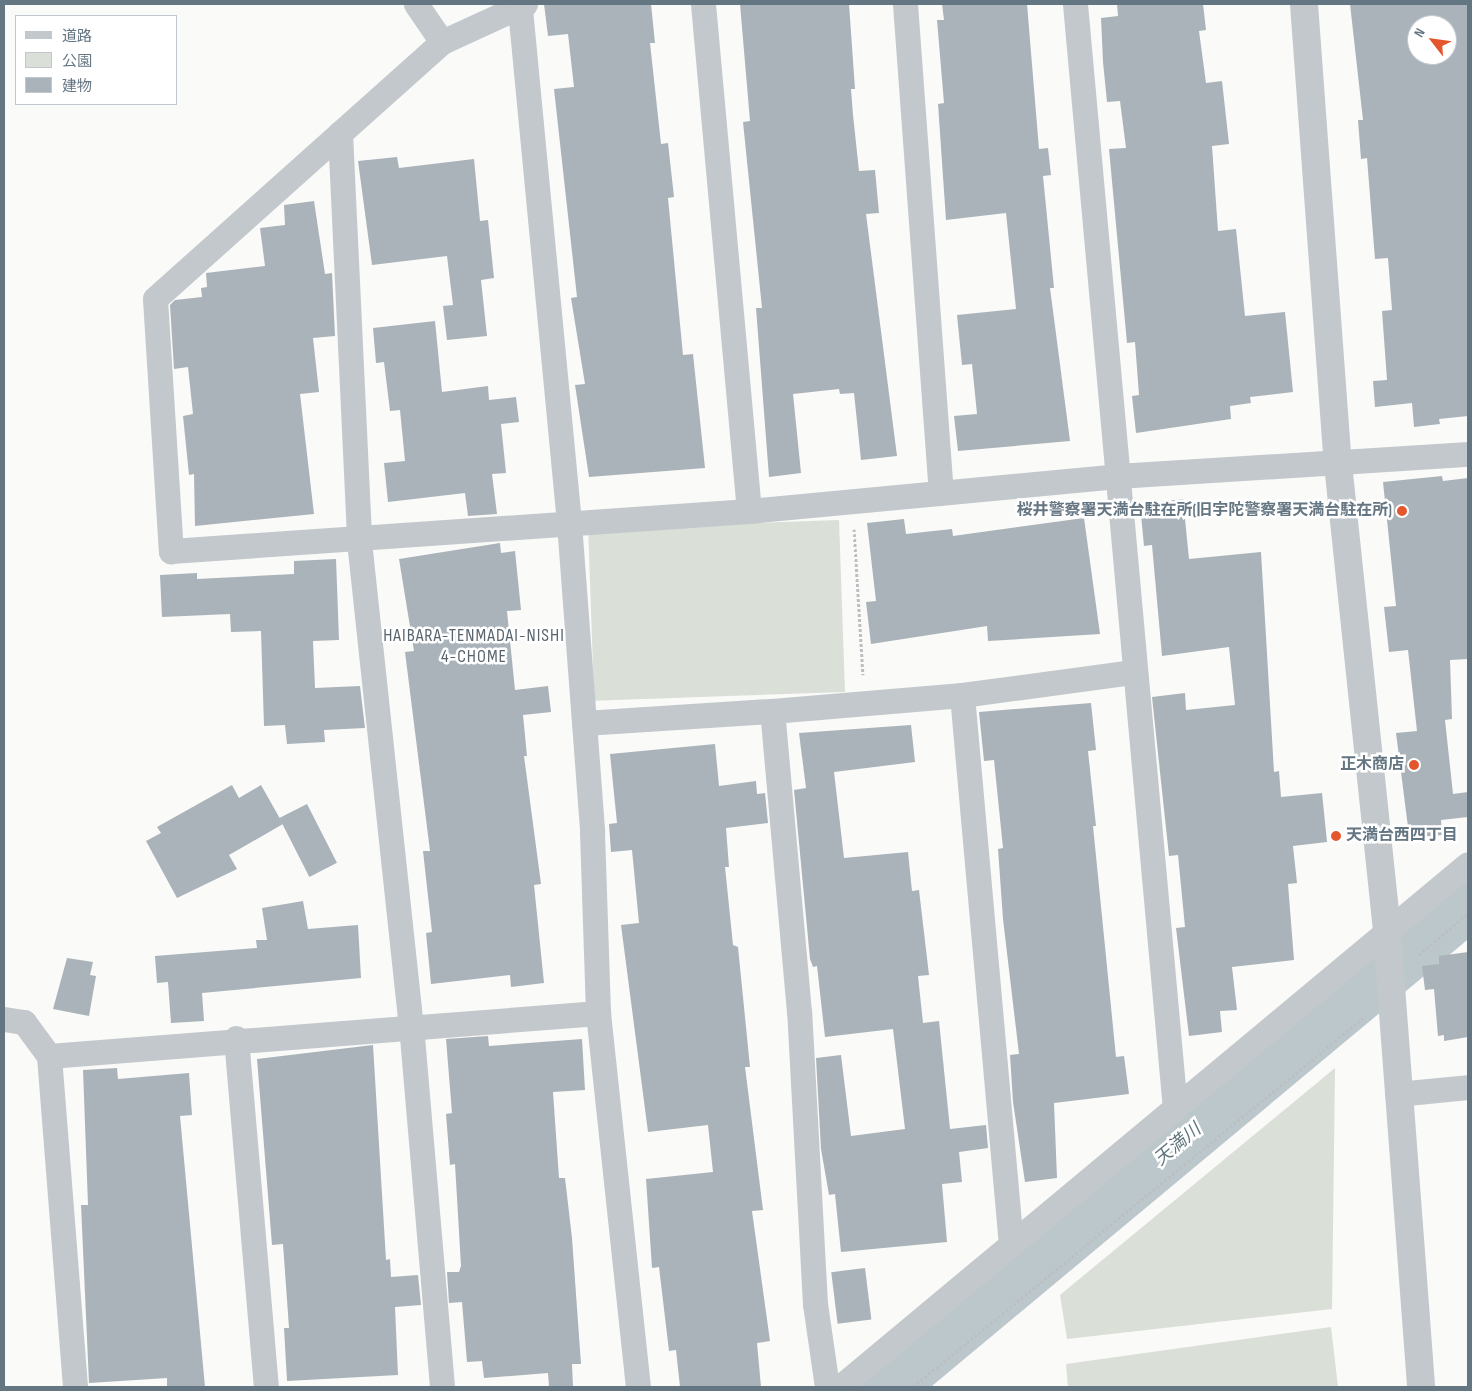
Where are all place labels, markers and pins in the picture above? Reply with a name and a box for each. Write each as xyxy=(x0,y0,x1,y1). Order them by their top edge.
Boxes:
place label: 桜井警察署天満台駐在所(旧宇陀警察署天満台駐在所) xyxy=(1017,501,1392,521)
marker: 桜井警察署天満台駐在所(旧宇陀警察署天満台駐在所) xyxy=(1396,505,1408,517)
place label: 正木商店 xyxy=(1340,755,1404,775)
marker: 正木商店 xyxy=(1408,759,1420,771)
place label: 天満台西四丁目 xyxy=(1346,826,1458,846)
marker: 天満台西四丁目 xyxy=(1330,830,1342,842)

